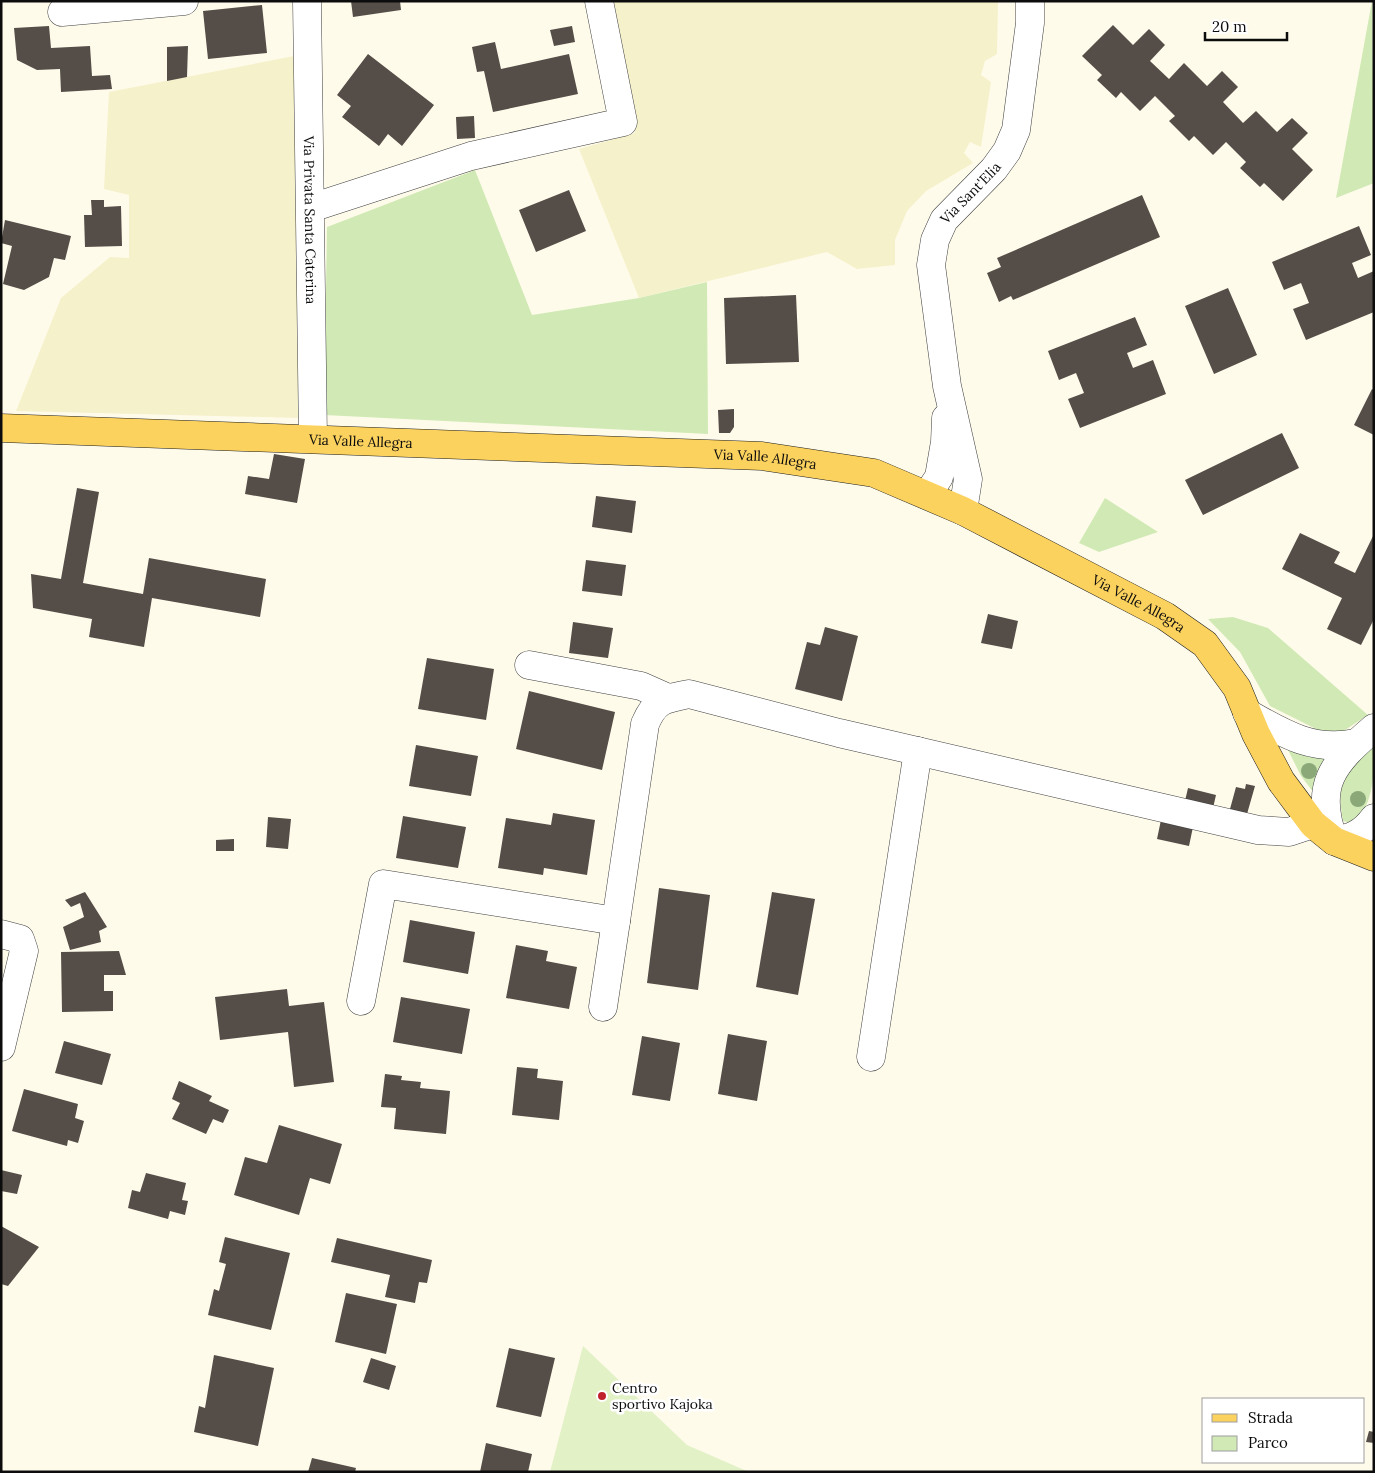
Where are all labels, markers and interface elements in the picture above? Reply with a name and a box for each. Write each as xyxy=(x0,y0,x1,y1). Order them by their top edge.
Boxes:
scale bar xyxy=(1205,10,1288,42)
text: 20 m xyxy=(1212,17,1247,36)
street label: Via Privata Santa Caterina xyxy=(300,135,320,304)
street label: Via Sant'Elia xyxy=(936,159,1005,228)
street label: Via Valle Allegra xyxy=(308,430,413,452)
street label: Via Valle Allegra xyxy=(712,445,818,473)
street label: Via Valle Allegra xyxy=(1088,570,1189,636)
place label: Centro sportivo Kajoka xyxy=(612,1379,713,1413)
marker: Centro sportivo Kajoka xyxy=(596,1390,608,1402)
legend xyxy=(1202,1398,1365,1463)
text: Strada xyxy=(1248,1408,1293,1427)
text: Parco xyxy=(1248,1433,1288,1452)

